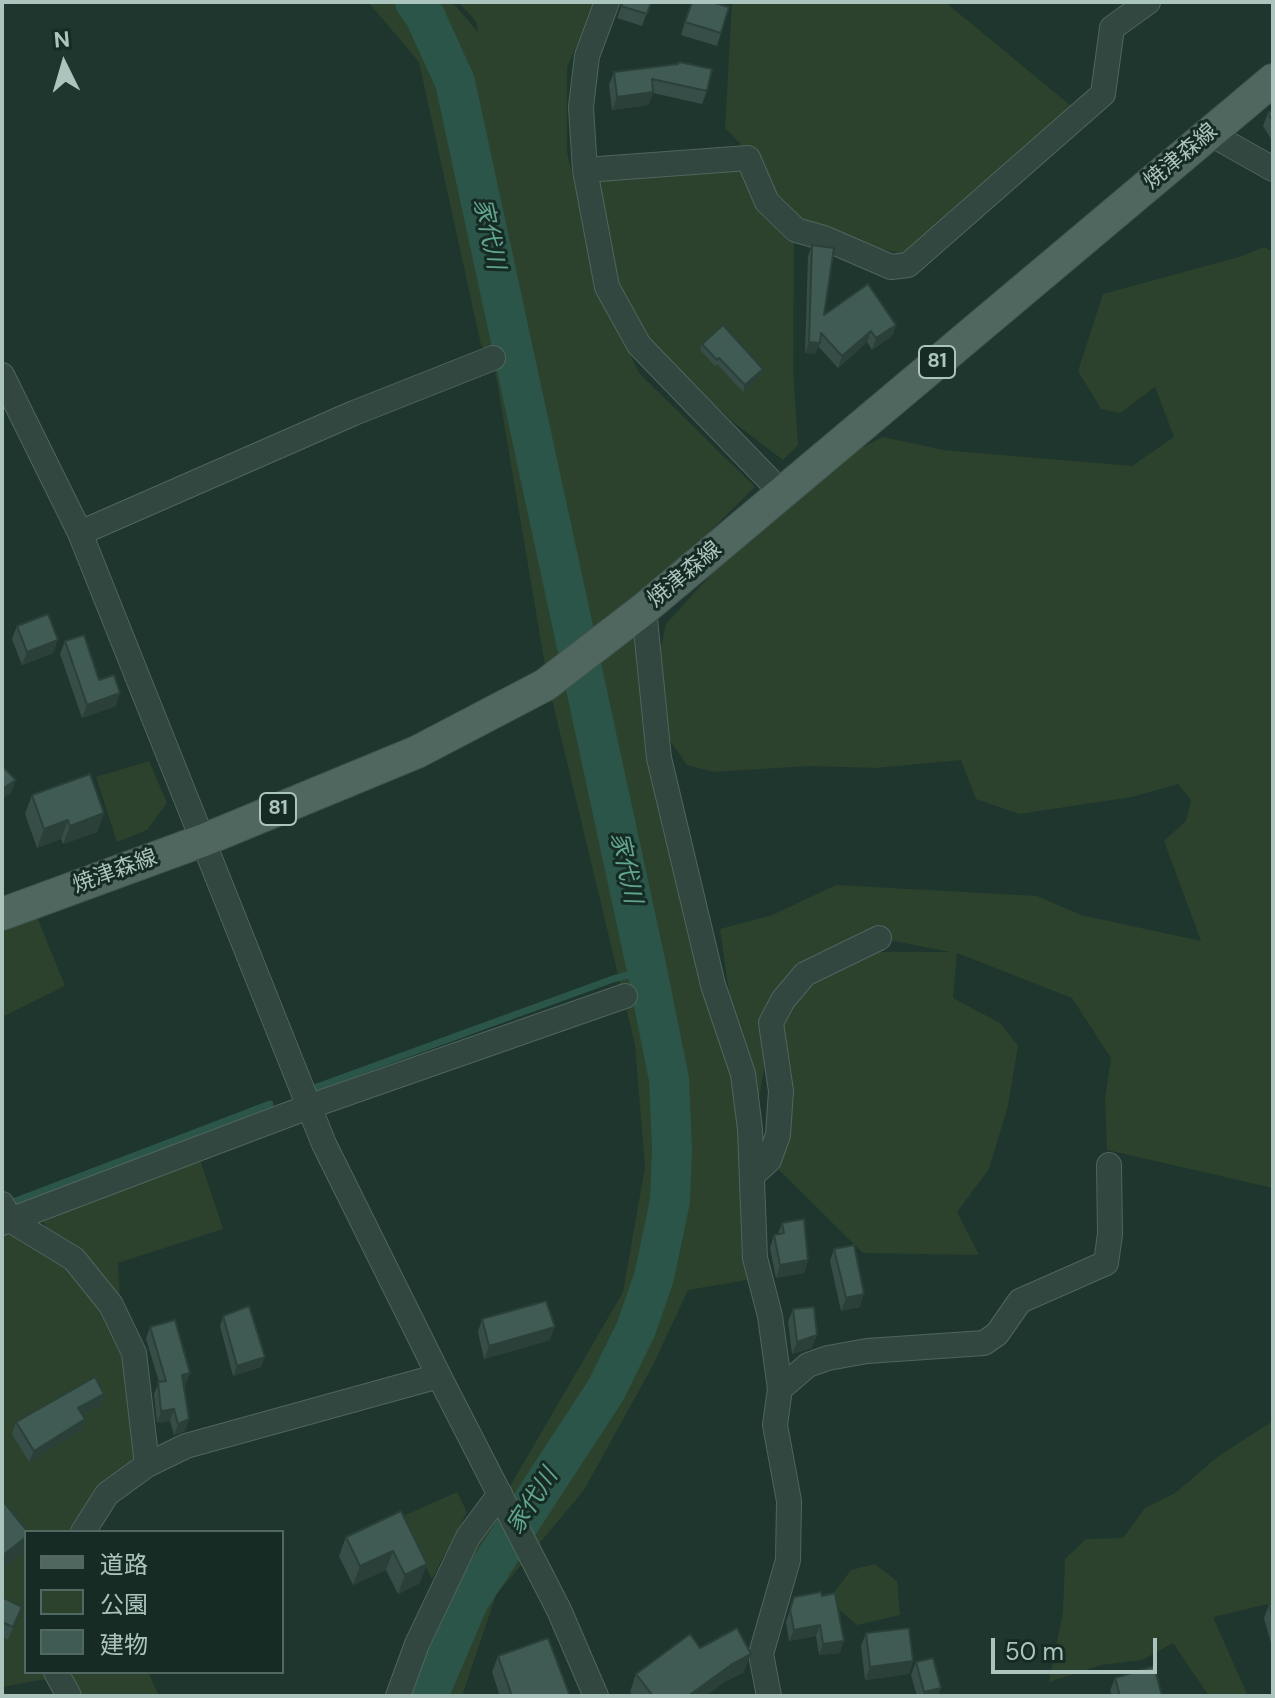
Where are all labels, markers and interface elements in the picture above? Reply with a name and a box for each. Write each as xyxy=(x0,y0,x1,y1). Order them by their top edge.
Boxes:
north arrow xyxy=(24,24,104,104)
text: N xyxy=(53,24,71,55)
street label: 焼津森線 xyxy=(1139,119,1223,195)
water label: 家代川 xyxy=(466,196,510,272)
road number: 81 xyxy=(919,346,955,378)
street label: 焼津森線 xyxy=(643,537,727,613)
road number: 81 xyxy=(260,793,296,825)
water label: 家代川 xyxy=(603,830,647,906)
street label: 焼津森線 xyxy=(69,845,161,899)
water label: 家代川 xyxy=(501,1464,565,1540)
legend xyxy=(24,1530,284,1674)
text: 道路 xyxy=(100,1549,148,1580)
text: 公園 xyxy=(100,1589,148,1620)
scale bar xyxy=(995,1622,1161,1672)
text: 建物 xyxy=(100,1629,148,1660)
text: 50 m xyxy=(1005,1636,1064,1667)

